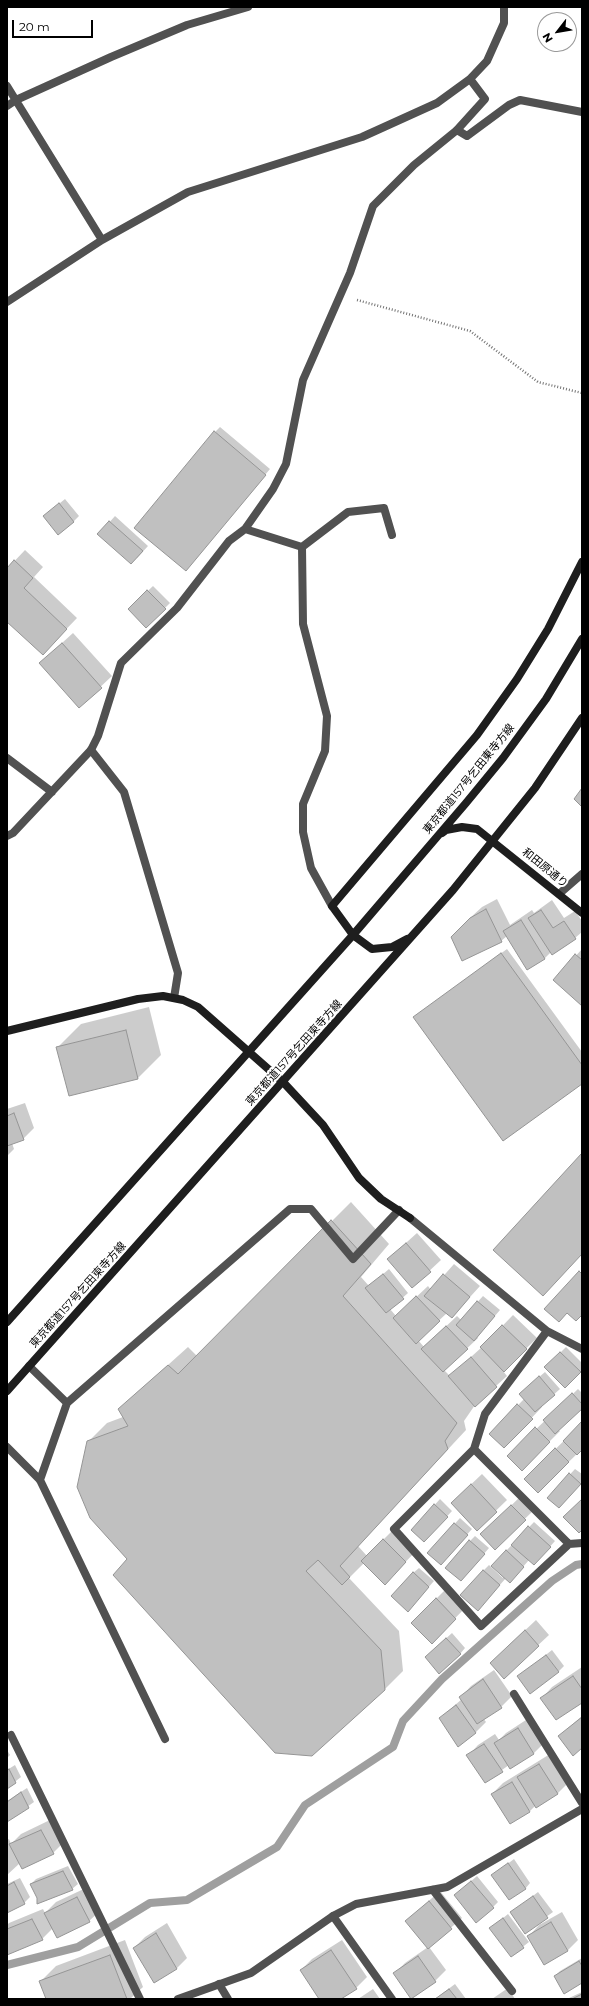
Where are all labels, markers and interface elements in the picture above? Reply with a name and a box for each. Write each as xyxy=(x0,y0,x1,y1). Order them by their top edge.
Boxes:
scale bar xyxy=(14,12,95,38)
north arrow xyxy=(537,12,577,52)
text: 20 m xyxy=(19,19,50,34)
text: N xyxy=(539,30,556,45)
street label: 東京都道157号乞田東寺方線 xyxy=(421,721,517,837)
street label: 和田原通り xyxy=(519,846,571,890)
street label: 東京都道157号乞田東寺方線 xyxy=(243,997,345,1109)
street label: 東京都道157号乞田東寺方線 xyxy=(27,1239,129,1351)

